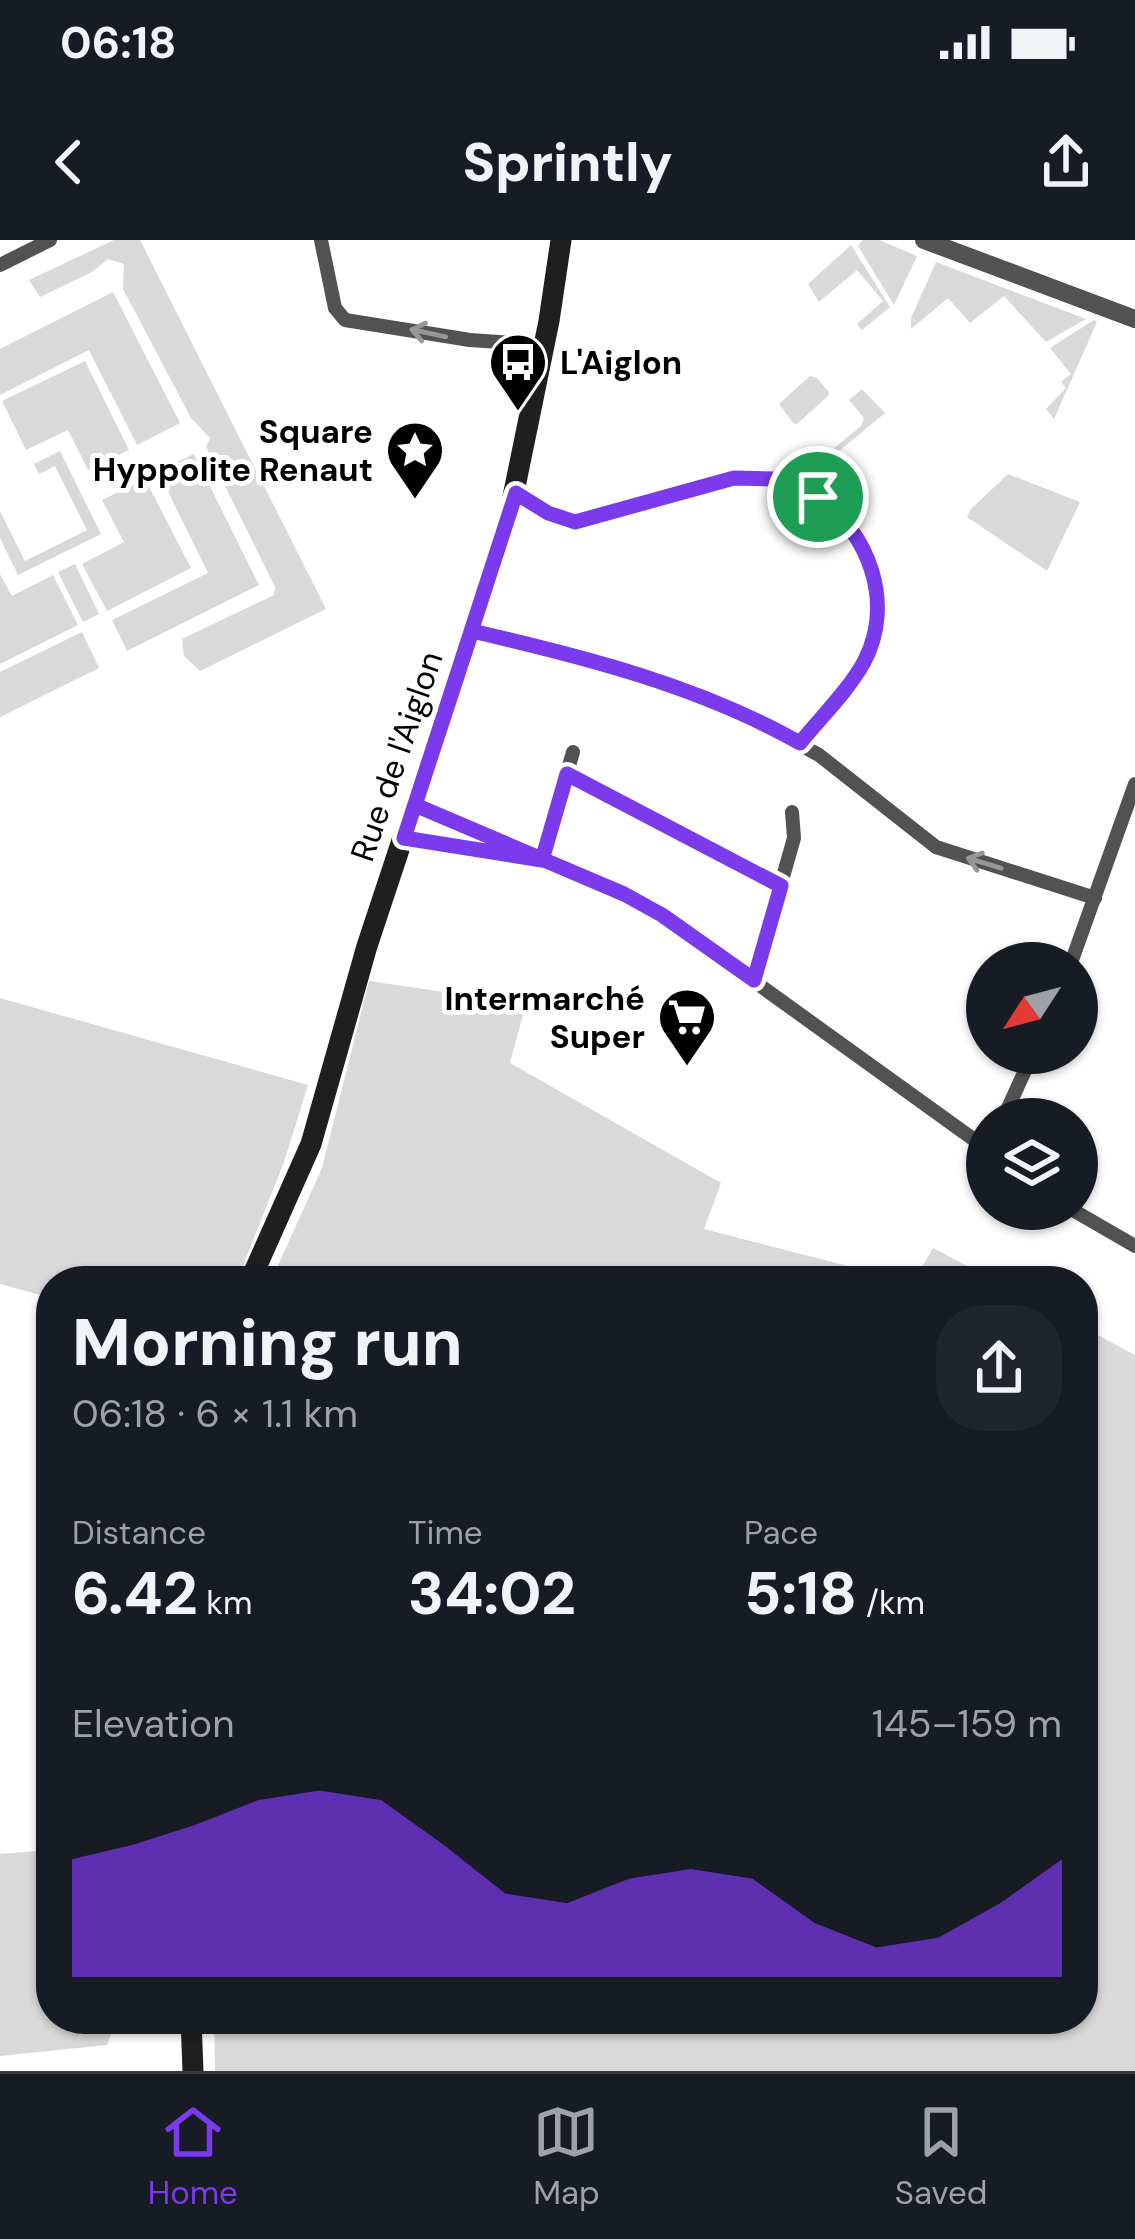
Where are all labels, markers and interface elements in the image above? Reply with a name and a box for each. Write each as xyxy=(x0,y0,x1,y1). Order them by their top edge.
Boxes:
text: 06:18 xyxy=(60,13,177,72)
text: Sprintly xyxy=(462,127,673,198)
icon: back xyxy=(36,129,102,195)
icon: share xyxy=(1033,129,1099,195)
one-way arrow xyxy=(409,321,448,343)
bus stop icon: L'Aiglon xyxy=(487,331,549,413)
place label: L'Aiglon xyxy=(560,341,682,384)
place label: Square Hyppolite Renaut xyxy=(93,410,373,491)
place icon: Square Hyppolite Renaut xyxy=(384,419,446,501)
pin xyxy=(767,446,869,548)
icon: arrive xyxy=(785,464,851,530)
street label: Rue de l'Aiglon xyxy=(340,646,452,867)
one-way arrow xyxy=(965,851,1003,873)
north arrow xyxy=(966,942,1098,1074)
map controls xyxy=(966,942,1098,1230)
place label: Intermarché Super xyxy=(445,977,645,1058)
supermarket icon: Intermarché Super xyxy=(656,986,718,1068)
button: layers xyxy=(966,1098,1098,1230)
text: Morning run xyxy=(72,1300,463,1385)
button: share xyxy=(936,1305,1062,1431)
text: 06:18 · 6 × 1.1 km xyxy=(72,1388,358,1439)
text: Distance xyxy=(72,1511,206,1554)
text: Time xyxy=(408,1511,483,1554)
text: Pace xyxy=(744,1511,818,1554)
text: 6.42 xyxy=(72,1554,198,1633)
text: 34:02 xyxy=(408,1554,576,1633)
text: 5:18 xyxy=(744,1554,857,1633)
text: km xyxy=(198,1581,252,1624)
text: /km xyxy=(857,1581,925,1624)
text: Elevation xyxy=(72,1698,235,1749)
text: 145–159 m xyxy=(872,1698,1062,1749)
tab: Home xyxy=(148,2099,238,2214)
tab: Map xyxy=(533,2099,600,2214)
tab: Saved xyxy=(895,2099,987,2214)

